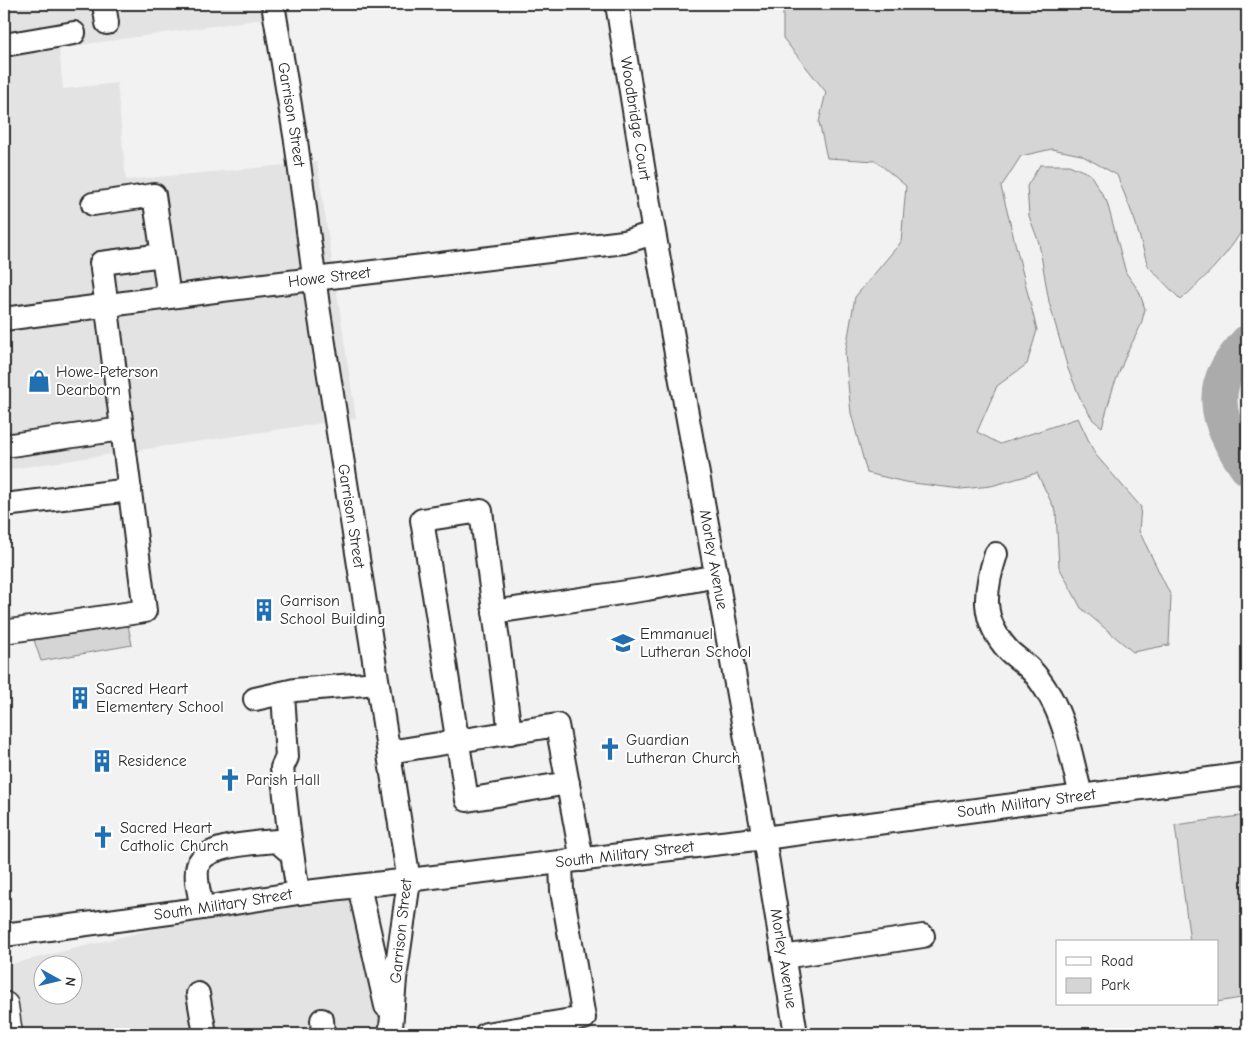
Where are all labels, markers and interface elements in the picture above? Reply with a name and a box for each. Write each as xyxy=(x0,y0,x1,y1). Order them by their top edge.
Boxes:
street label: Woodbridge Court xyxy=(617,55,654,182)
street label: Garrison Street xyxy=(274,61,308,168)
street label: Howe Street xyxy=(287,263,372,291)
place label: Howe-Peterson Dearborn xyxy=(56,363,158,399)
shop icon: Howe-Peterson Dearborn xyxy=(26,368,52,394)
street label: Garrison Street xyxy=(334,462,368,570)
street label: Morley Avenue xyxy=(696,508,731,611)
place label: Garrison School Building xyxy=(280,592,386,628)
building icon: Garrison School Building xyxy=(251,597,277,623)
place label: Emmanuel Lutheran School xyxy=(640,625,751,661)
school or university icon: Emmanuel Lutheran School xyxy=(610,630,636,656)
place label: Sacred Heart Elementery School xyxy=(96,680,224,716)
building icon: Sacred Heart Elementery School xyxy=(67,685,93,711)
place label: Guardian Lutheran Church xyxy=(626,731,740,767)
church icon: Guardian Lutheran Church xyxy=(597,736,623,762)
building icon: Residence xyxy=(89,748,115,774)
place label: Residence xyxy=(118,752,187,770)
church icon: Parish Hall xyxy=(217,767,243,793)
place label: Parish Hall xyxy=(246,771,320,789)
street label: South Military Street xyxy=(956,785,1097,821)
place label: Sacred Heart Catholic Church xyxy=(120,819,229,855)
church icon: Sacred Heart Catholic Church xyxy=(90,824,116,850)
street label: South Military Street xyxy=(554,837,696,872)
street label: Garrison Street xyxy=(387,877,416,984)
street label: South Military Street xyxy=(153,885,294,924)
street label: Morley Avenue xyxy=(767,907,801,1010)
legend xyxy=(1056,940,1218,1006)
text: Road xyxy=(1101,952,1133,970)
north arrow xyxy=(32,956,82,1006)
text: N xyxy=(61,976,79,987)
text: Park xyxy=(1101,976,1130,994)

